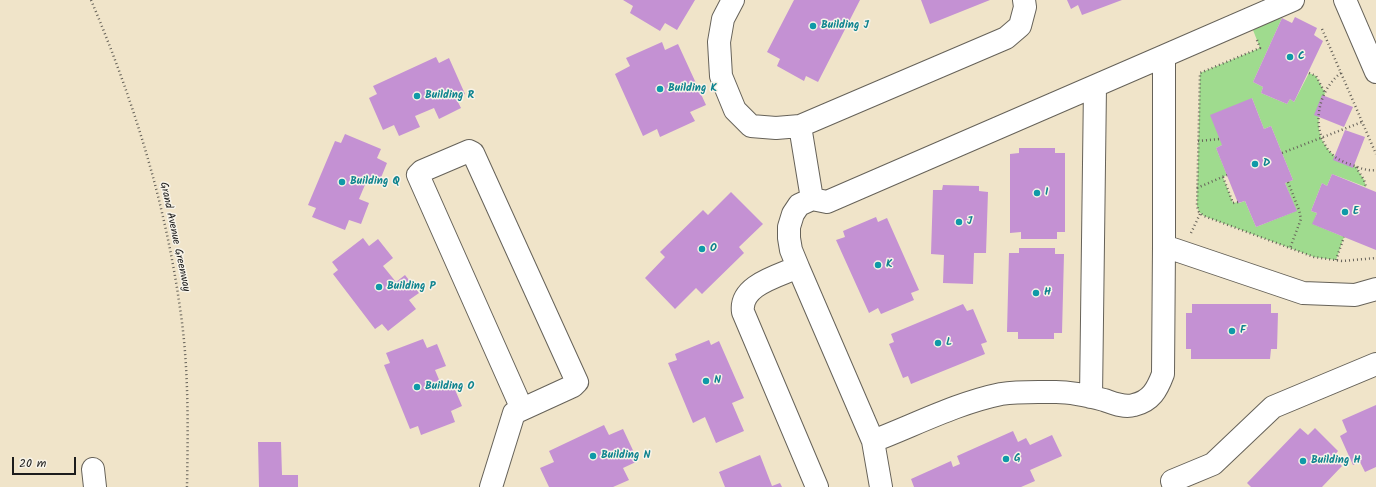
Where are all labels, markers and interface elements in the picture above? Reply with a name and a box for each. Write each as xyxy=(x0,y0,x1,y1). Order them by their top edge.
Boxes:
place label: Building J xyxy=(821,19,869,33)
marker: Building J xyxy=(808,21,818,31)
place label: C xyxy=(1298,50,1305,64)
marker: C xyxy=(1285,52,1295,62)
place label: Building K xyxy=(668,82,717,96)
marker: Building K xyxy=(655,84,665,94)
place label: Building R xyxy=(425,89,474,103)
marker: Building R xyxy=(412,91,422,101)
place label: D xyxy=(1263,157,1270,171)
marker: D xyxy=(1250,159,1260,169)
place label: Building Q xyxy=(350,175,400,189)
marker: Building Q xyxy=(337,177,347,187)
street label: Grand Avenue Greenway xyxy=(156,181,192,293)
place label: I xyxy=(1045,186,1048,200)
marker: I xyxy=(1032,188,1042,198)
place label: E xyxy=(1353,205,1359,219)
marker: E xyxy=(1340,207,1350,217)
place label: J xyxy=(967,215,972,229)
marker: J xyxy=(954,217,964,227)
place label: O xyxy=(710,242,717,256)
marker: O xyxy=(697,244,707,254)
place label: K xyxy=(886,258,893,272)
marker: K xyxy=(873,260,883,270)
place label: Building P xyxy=(387,280,435,294)
marker: Building P xyxy=(374,282,384,292)
place label: H xyxy=(1044,286,1051,300)
marker: H xyxy=(1031,288,1041,298)
place label: F xyxy=(1240,324,1246,338)
marker: F xyxy=(1227,326,1237,336)
place label: L xyxy=(946,336,952,350)
marker: L xyxy=(933,338,943,348)
place label: N xyxy=(714,374,721,388)
marker: N xyxy=(701,376,711,386)
place label: Building O xyxy=(425,380,474,394)
marker: Building O xyxy=(412,382,422,392)
scale bar xyxy=(14,449,78,475)
place label: Building N xyxy=(601,449,650,463)
marker: Building N xyxy=(588,451,598,461)
place label: G xyxy=(1014,452,1021,466)
text: 20 m xyxy=(19,454,46,473)
marker: G xyxy=(1001,454,1011,464)
place label: Building H xyxy=(1311,454,1361,468)
marker: Building H xyxy=(1298,456,1308,466)

